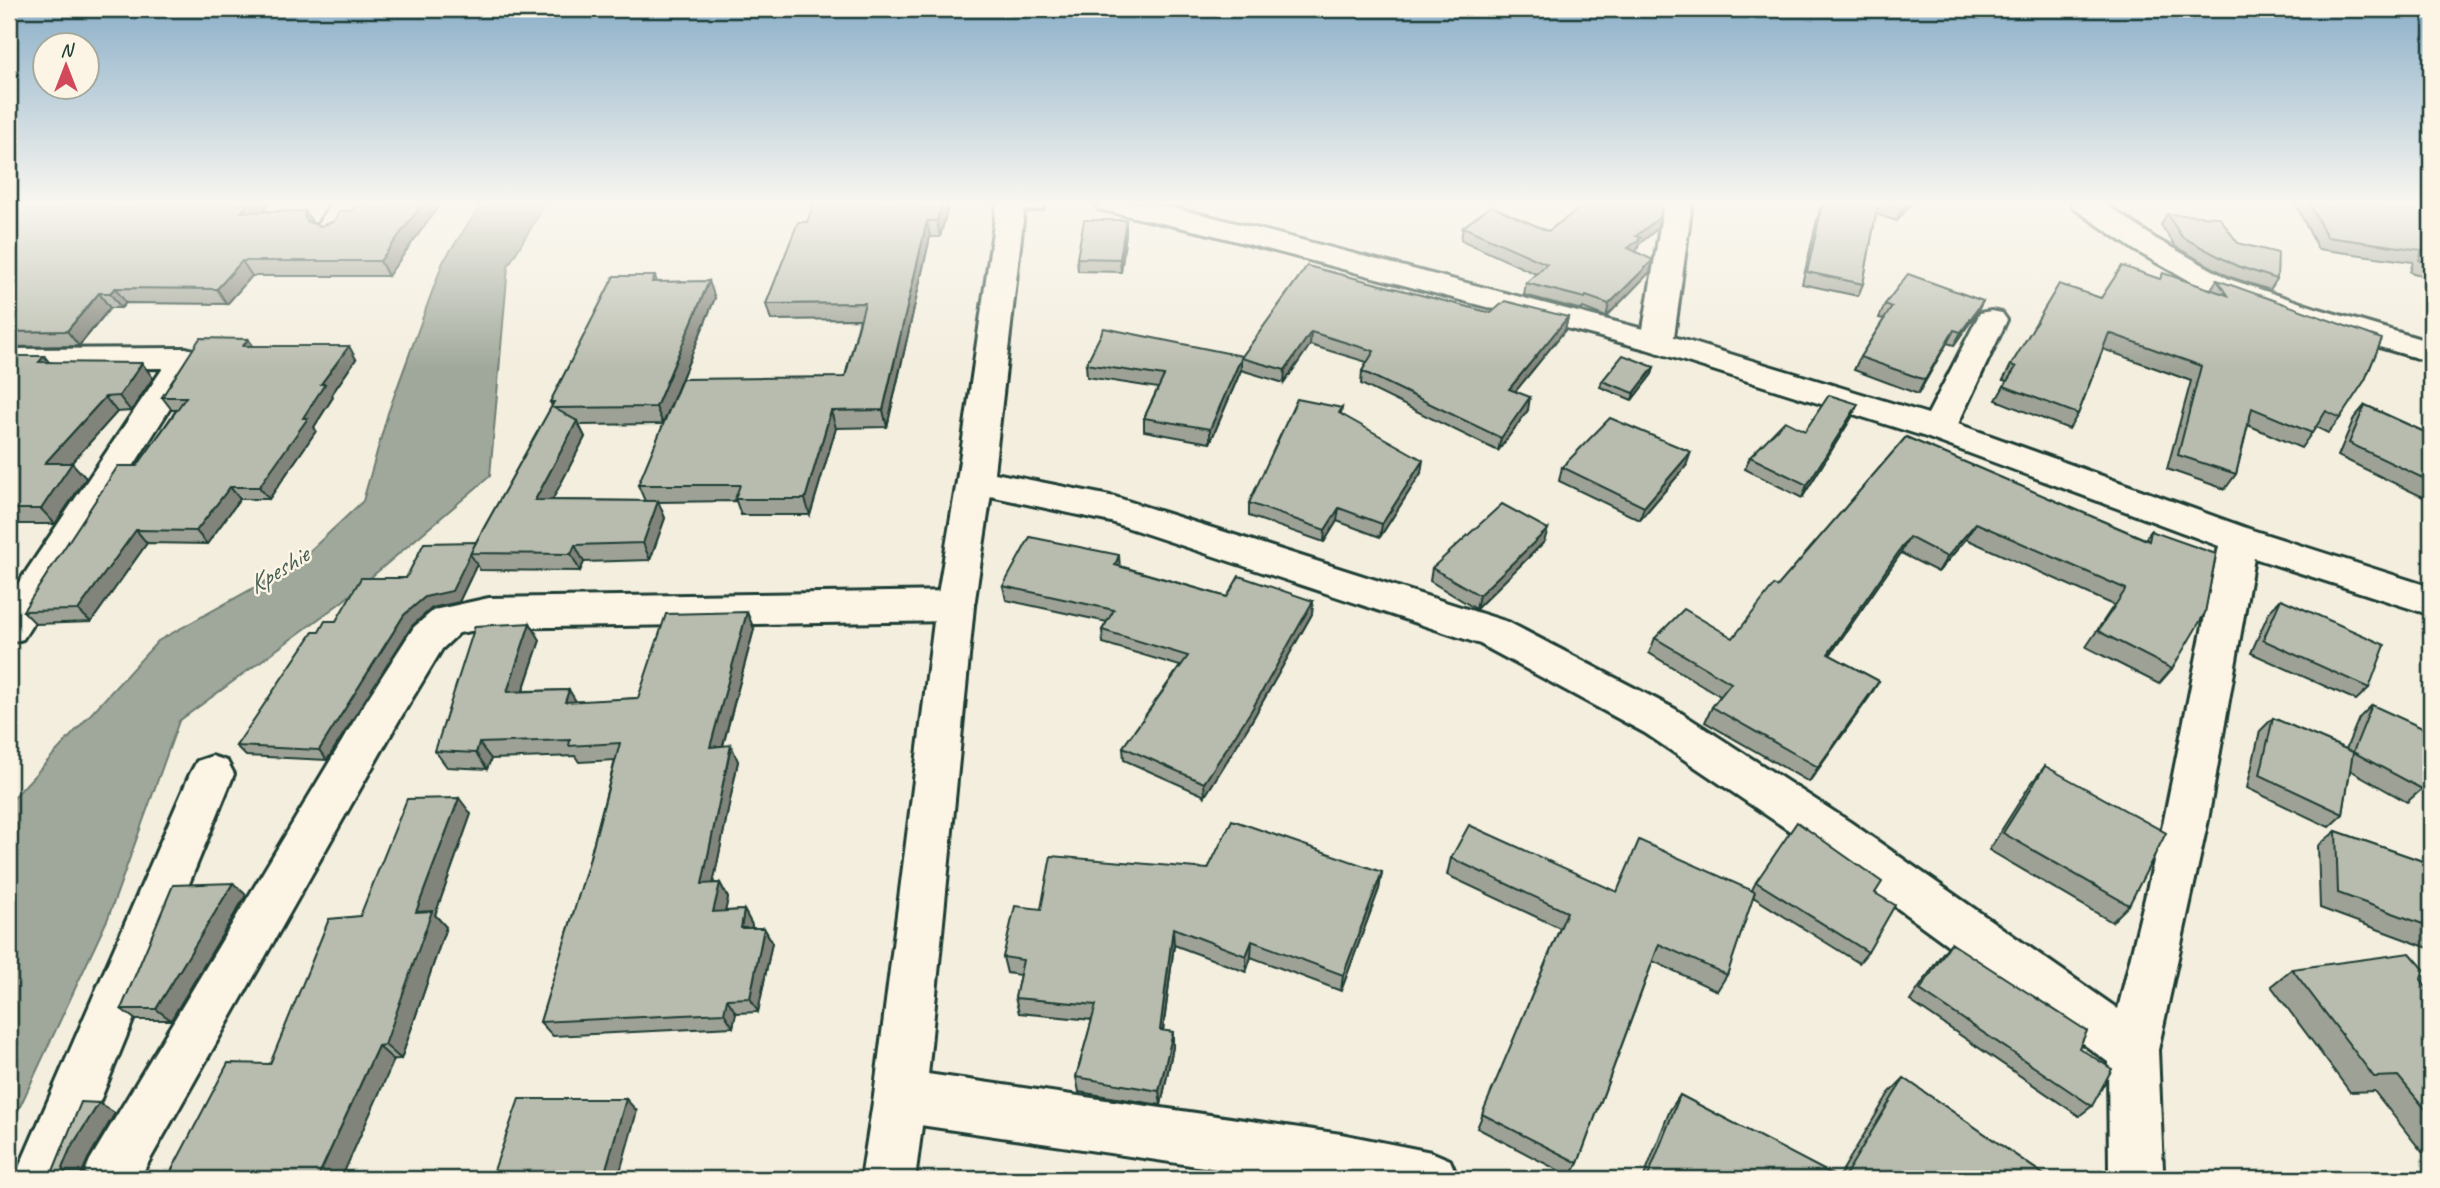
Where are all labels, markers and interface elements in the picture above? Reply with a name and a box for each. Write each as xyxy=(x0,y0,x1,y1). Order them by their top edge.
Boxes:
north arrow xyxy=(32,32,102,102)
text: N xyxy=(60,38,75,62)
water label: Kpeshie xyxy=(241,537,318,601)

